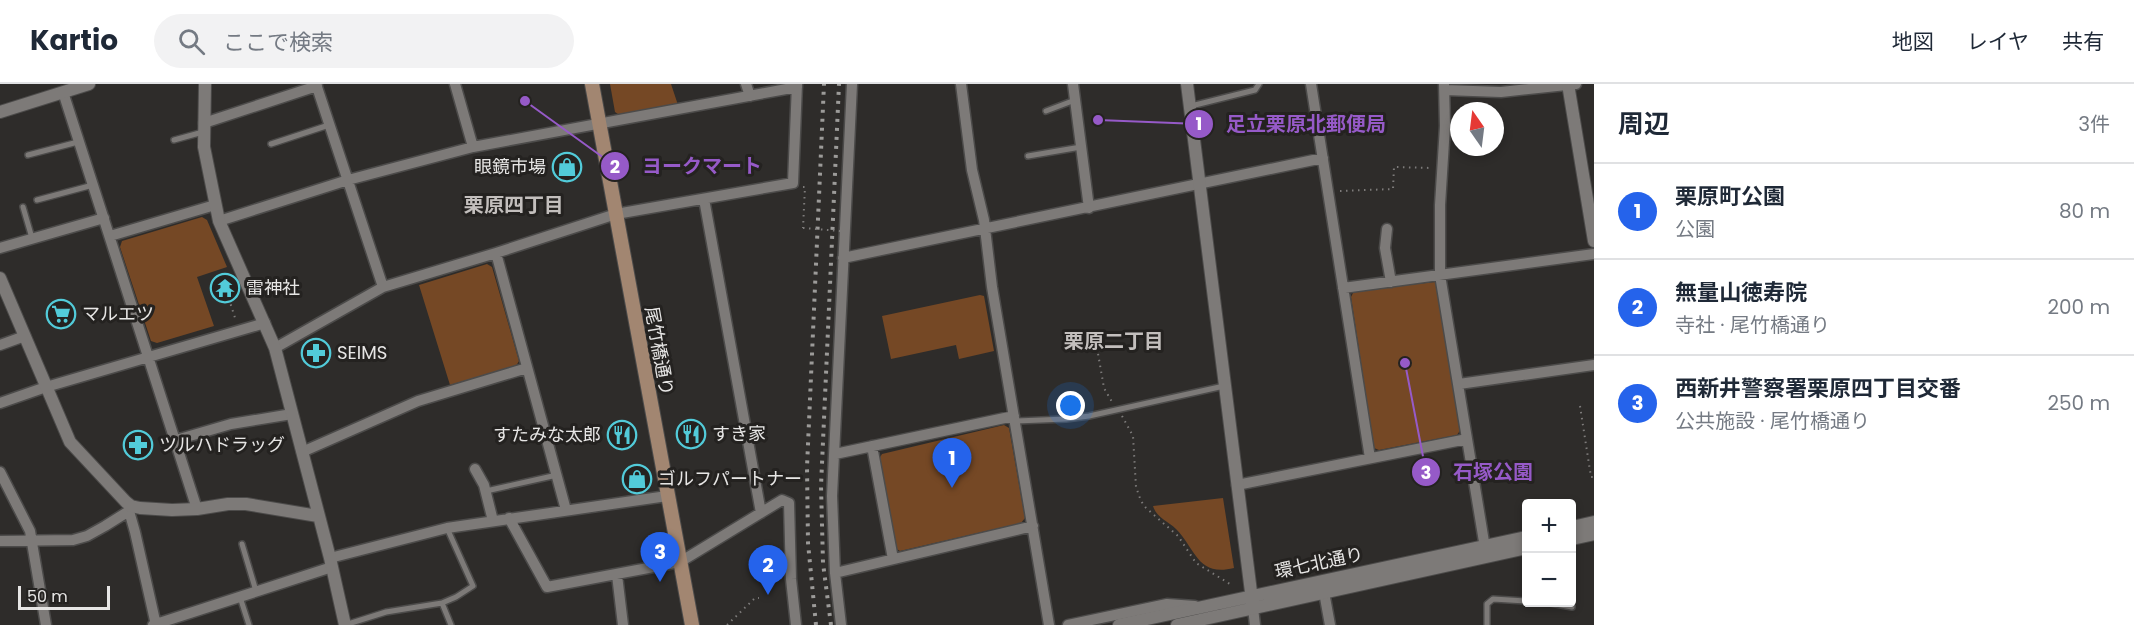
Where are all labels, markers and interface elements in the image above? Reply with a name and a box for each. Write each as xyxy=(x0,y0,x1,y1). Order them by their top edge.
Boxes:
search box xyxy=(154,14,574,68)
text: Kartio xyxy=(30,21,118,60)
icon: search xyxy=(175,25,208,58)
text: ここで検索 xyxy=(223,27,333,58)
text: 地図 xyxy=(1892,27,1934,56)
text: レイヤ xyxy=(1967,27,2029,56)
text: 共有 xyxy=(2062,27,2104,56)
north arrow xyxy=(1450,102,1504,156)
callout: 足立栗原北郵便局 xyxy=(1184,105,1398,143)
text: 周辺 xyxy=(1618,106,1670,142)
text: 足立栗原北郵便局 xyxy=(1226,110,1386,138)
text: 3件 xyxy=(2078,110,2110,138)
text: 1 xyxy=(1196,111,1202,136)
callout: ヨークマート xyxy=(600,147,774,185)
shop icon: 眼鏡市場 xyxy=(551,151,583,183)
text: ヨークマート xyxy=(642,152,762,180)
place label: 眼鏡市場 xyxy=(474,154,546,179)
text: 2 xyxy=(610,154,620,179)
text: 栗原町公園 xyxy=(1675,181,1785,212)
district label: 栗原四丁目 xyxy=(464,191,564,219)
text: 1 xyxy=(1634,197,1641,225)
text: 80 m xyxy=(2059,197,2110,225)
text: 公園 xyxy=(1675,215,1715,243)
temple icon: 雷神社 xyxy=(209,272,241,304)
place label: 雷神社 xyxy=(246,275,300,300)
text: 無量山徳寿院 xyxy=(1675,277,1807,308)
text: 2 xyxy=(1632,293,1643,321)
text: 200 m xyxy=(2047,293,2110,321)
supermarket icon: マルエツ xyxy=(45,298,77,330)
place label: マルエツ xyxy=(82,301,154,326)
street label: 尾竹橋通り xyxy=(639,304,680,397)
text: 寺社 · 尾竹橋通り xyxy=(1675,311,1830,339)
district label: 栗原二丁目 xyxy=(1064,327,1164,355)
pharmacy icon: SEIMS xyxy=(300,337,332,369)
place label: SEIMS xyxy=(337,340,387,365)
text: 西新井警察署栗原四丁目交番 xyxy=(1675,373,1961,404)
text: 3 xyxy=(1631,389,1644,417)
text: 250 m xyxy=(2047,389,2110,417)
your location xyxy=(1056,391,1085,420)
text: 公共施設 · 尾竹橋通り xyxy=(1675,407,1870,435)
restaurant icon: すき家 xyxy=(675,418,707,450)
restaurant icon: すたみな太郎 xyxy=(606,419,638,451)
place label: すき家 xyxy=(712,421,766,446)
place label: すたみな太郎 xyxy=(493,422,601,447)
pharmacy icon: ツルハドラッグ xyxy=(122,429,154,461)
place label: ツルハドラッグ xyxy=(159,432,285,457)
pin: 1 xyxy=(932,438,972,488)
callout: 石塚公園 xyxy=(1411,453,1545,491)
text: 石塚公園 xyxy=(1453,458,1533,486)
text: 3 xyxy=(1421,460,1431,485)
shop icon: ゴルフパートナー xyxy=(621,463,653,495)
place label: ゴルフパートナー xyxy=(658,466,802,491)
map controls xyxy=(1522,499,1576,607)
button: + xyxy=(1522,499,1576,553)
pin: 3 xyxy=(640,532,680,582)
street label: 環七北通り xyxy=(1272,541,1366,584)
pin: 2 xyxy=(748,546,788,595)
button: − xyxy=(1522,553,1576,607)
scale bar xyxy=(18,583,110,610)
text: 50 m xyxy=(27,585,68,608)

